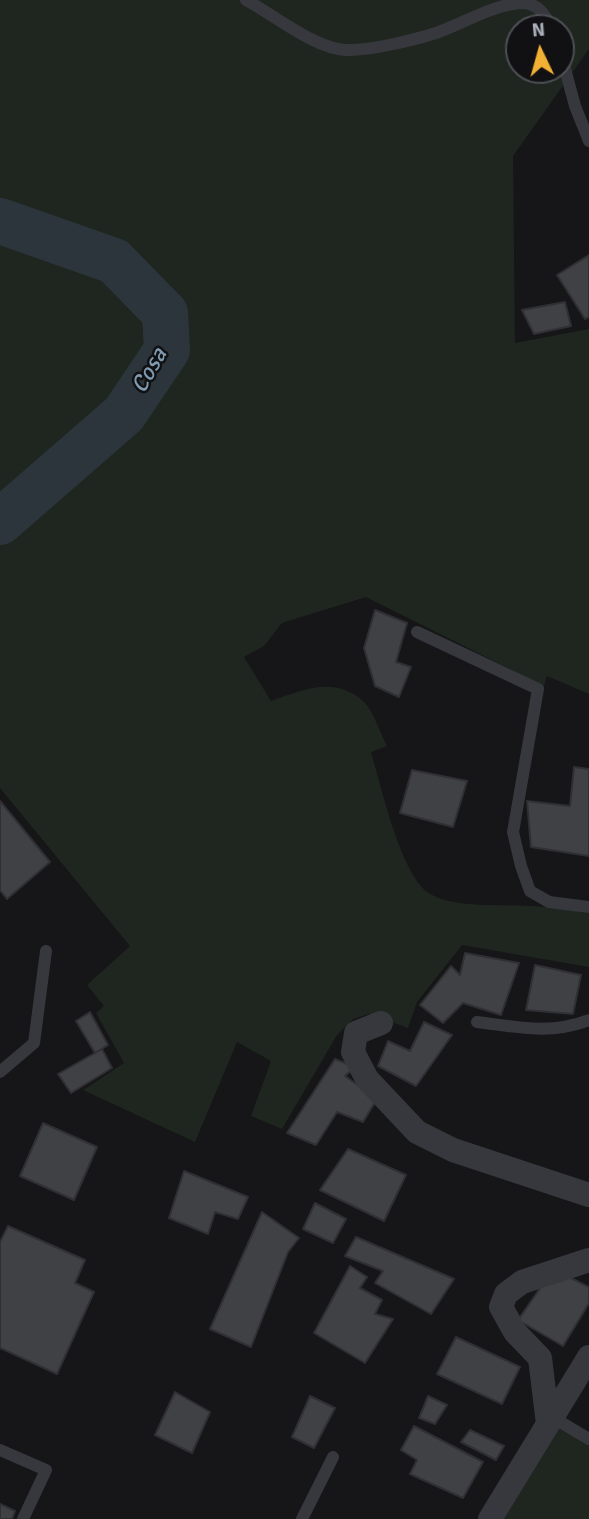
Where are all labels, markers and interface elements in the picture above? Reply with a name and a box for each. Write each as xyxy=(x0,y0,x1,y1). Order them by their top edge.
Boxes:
north arrow xyxy=(505,14,575,84)
text: N xyxy=(531,18,546,43)
water label: Cosa xyxy=(126,344,174,398)

